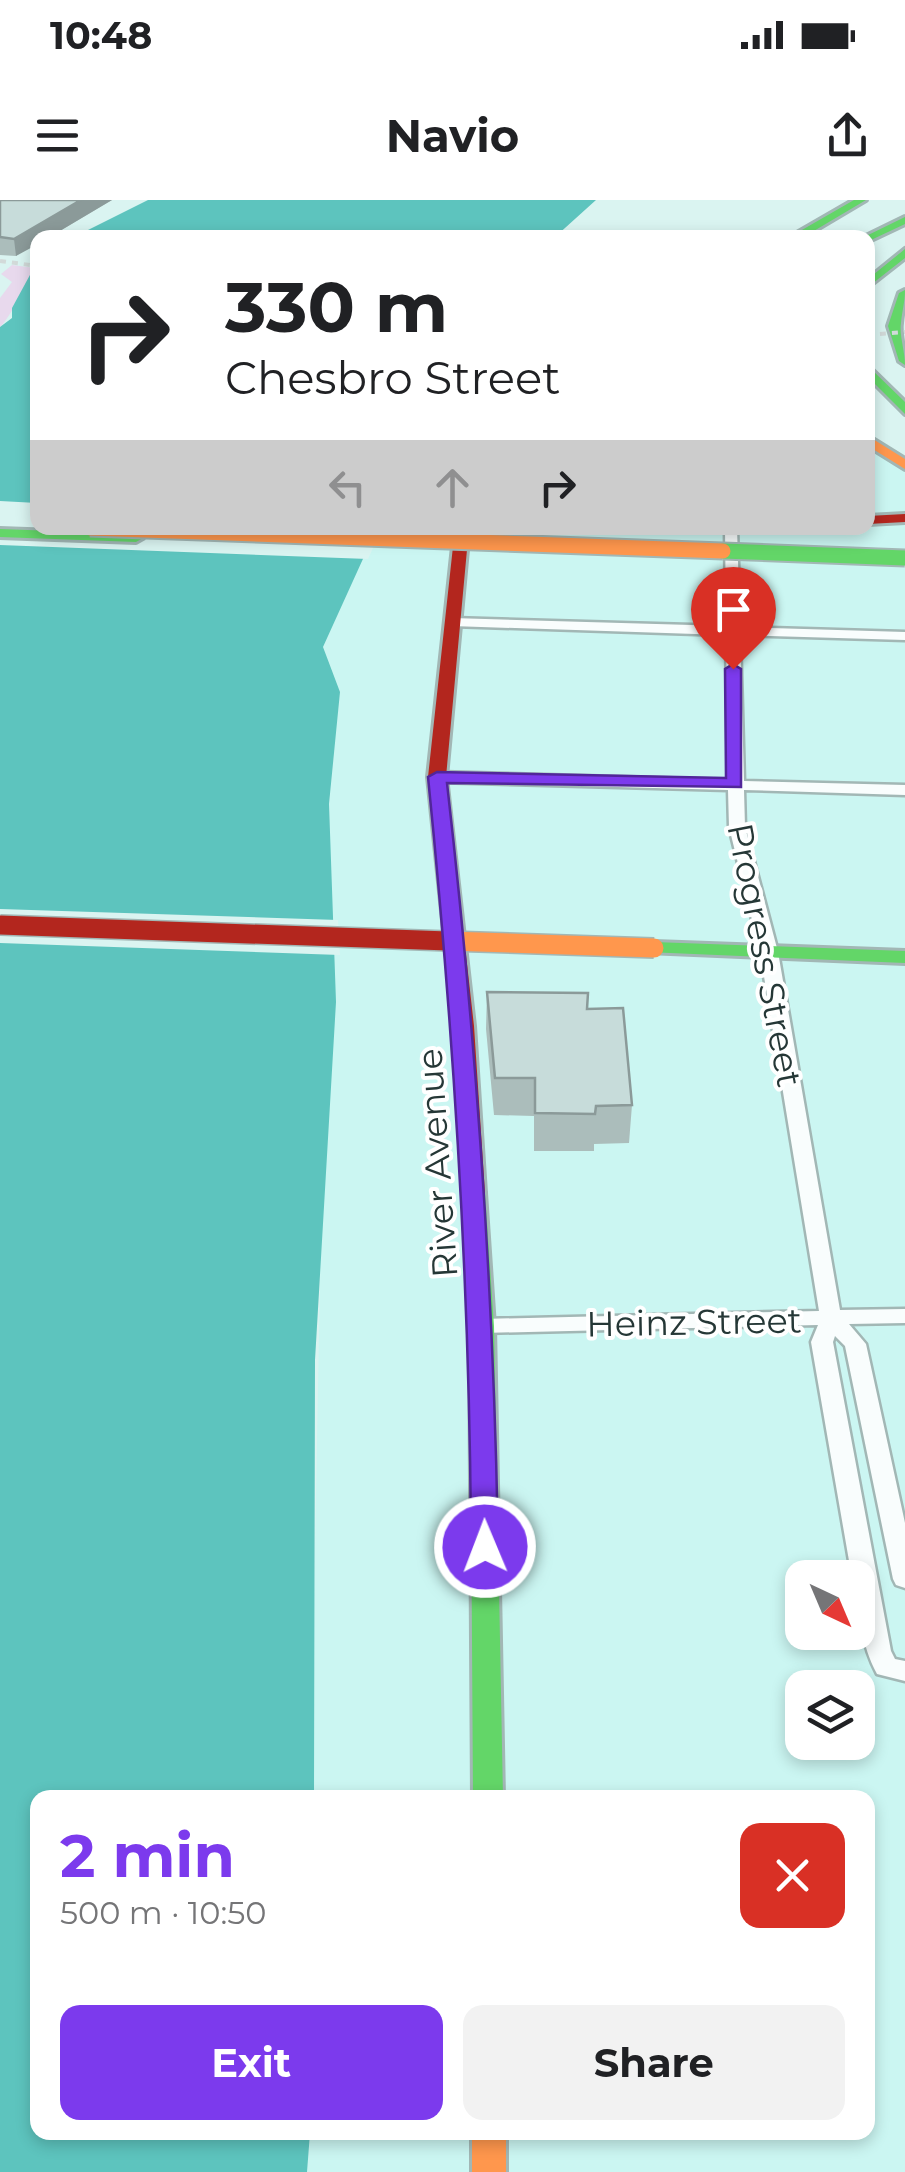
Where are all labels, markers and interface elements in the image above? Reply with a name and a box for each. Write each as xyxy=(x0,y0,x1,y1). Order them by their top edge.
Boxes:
text: 10:48 xyxy=(50,12,152,59)
icon: menu xyxy=(30,108,85,163)
text: Navio xyxy=(386,108,519,163)
icon: share xyxy=(820,108,875,163)
text: 330 m xyxy=(225,264,448,350)
icon: right xyxy=(60,270,190,400)
text: Chesbro Street xyxy=(225,350,561,405)
icon: left xyxy=(320,460,375,515)
icon: ahead xyxy=(425,460,480,515)
icon: right xyxy=(530,460,585,515)
pin xyxy=(691,567,776,670)
icon: arrive xyxy=(706,582,761,637)
street label: Progress Street xyxy=(718,819,812,1091)
street label: River Avenue xyxy=(408,1047,466,1279)
street label: Heinz Street xyxy=(586,1299,802,1345)
position arrow xyxy=(433,1495,537,1599)
north arrow xyxy=(785,1560,875,1650)
map controls xyxy=(785,1560,875,1760)
button: layers xyxy=(785,1670,875,1760)
text: 2 min xyxy=(60,1819,235,1892)
button: close xyxy=(740,1823,845,1928)
text: 500 m · 10:50 xyxy=(60,1893,266,1932)
button: Exit xyxy=(60,2005,443,2120)
button: Share xyxy=(463,2005,845,2120)

